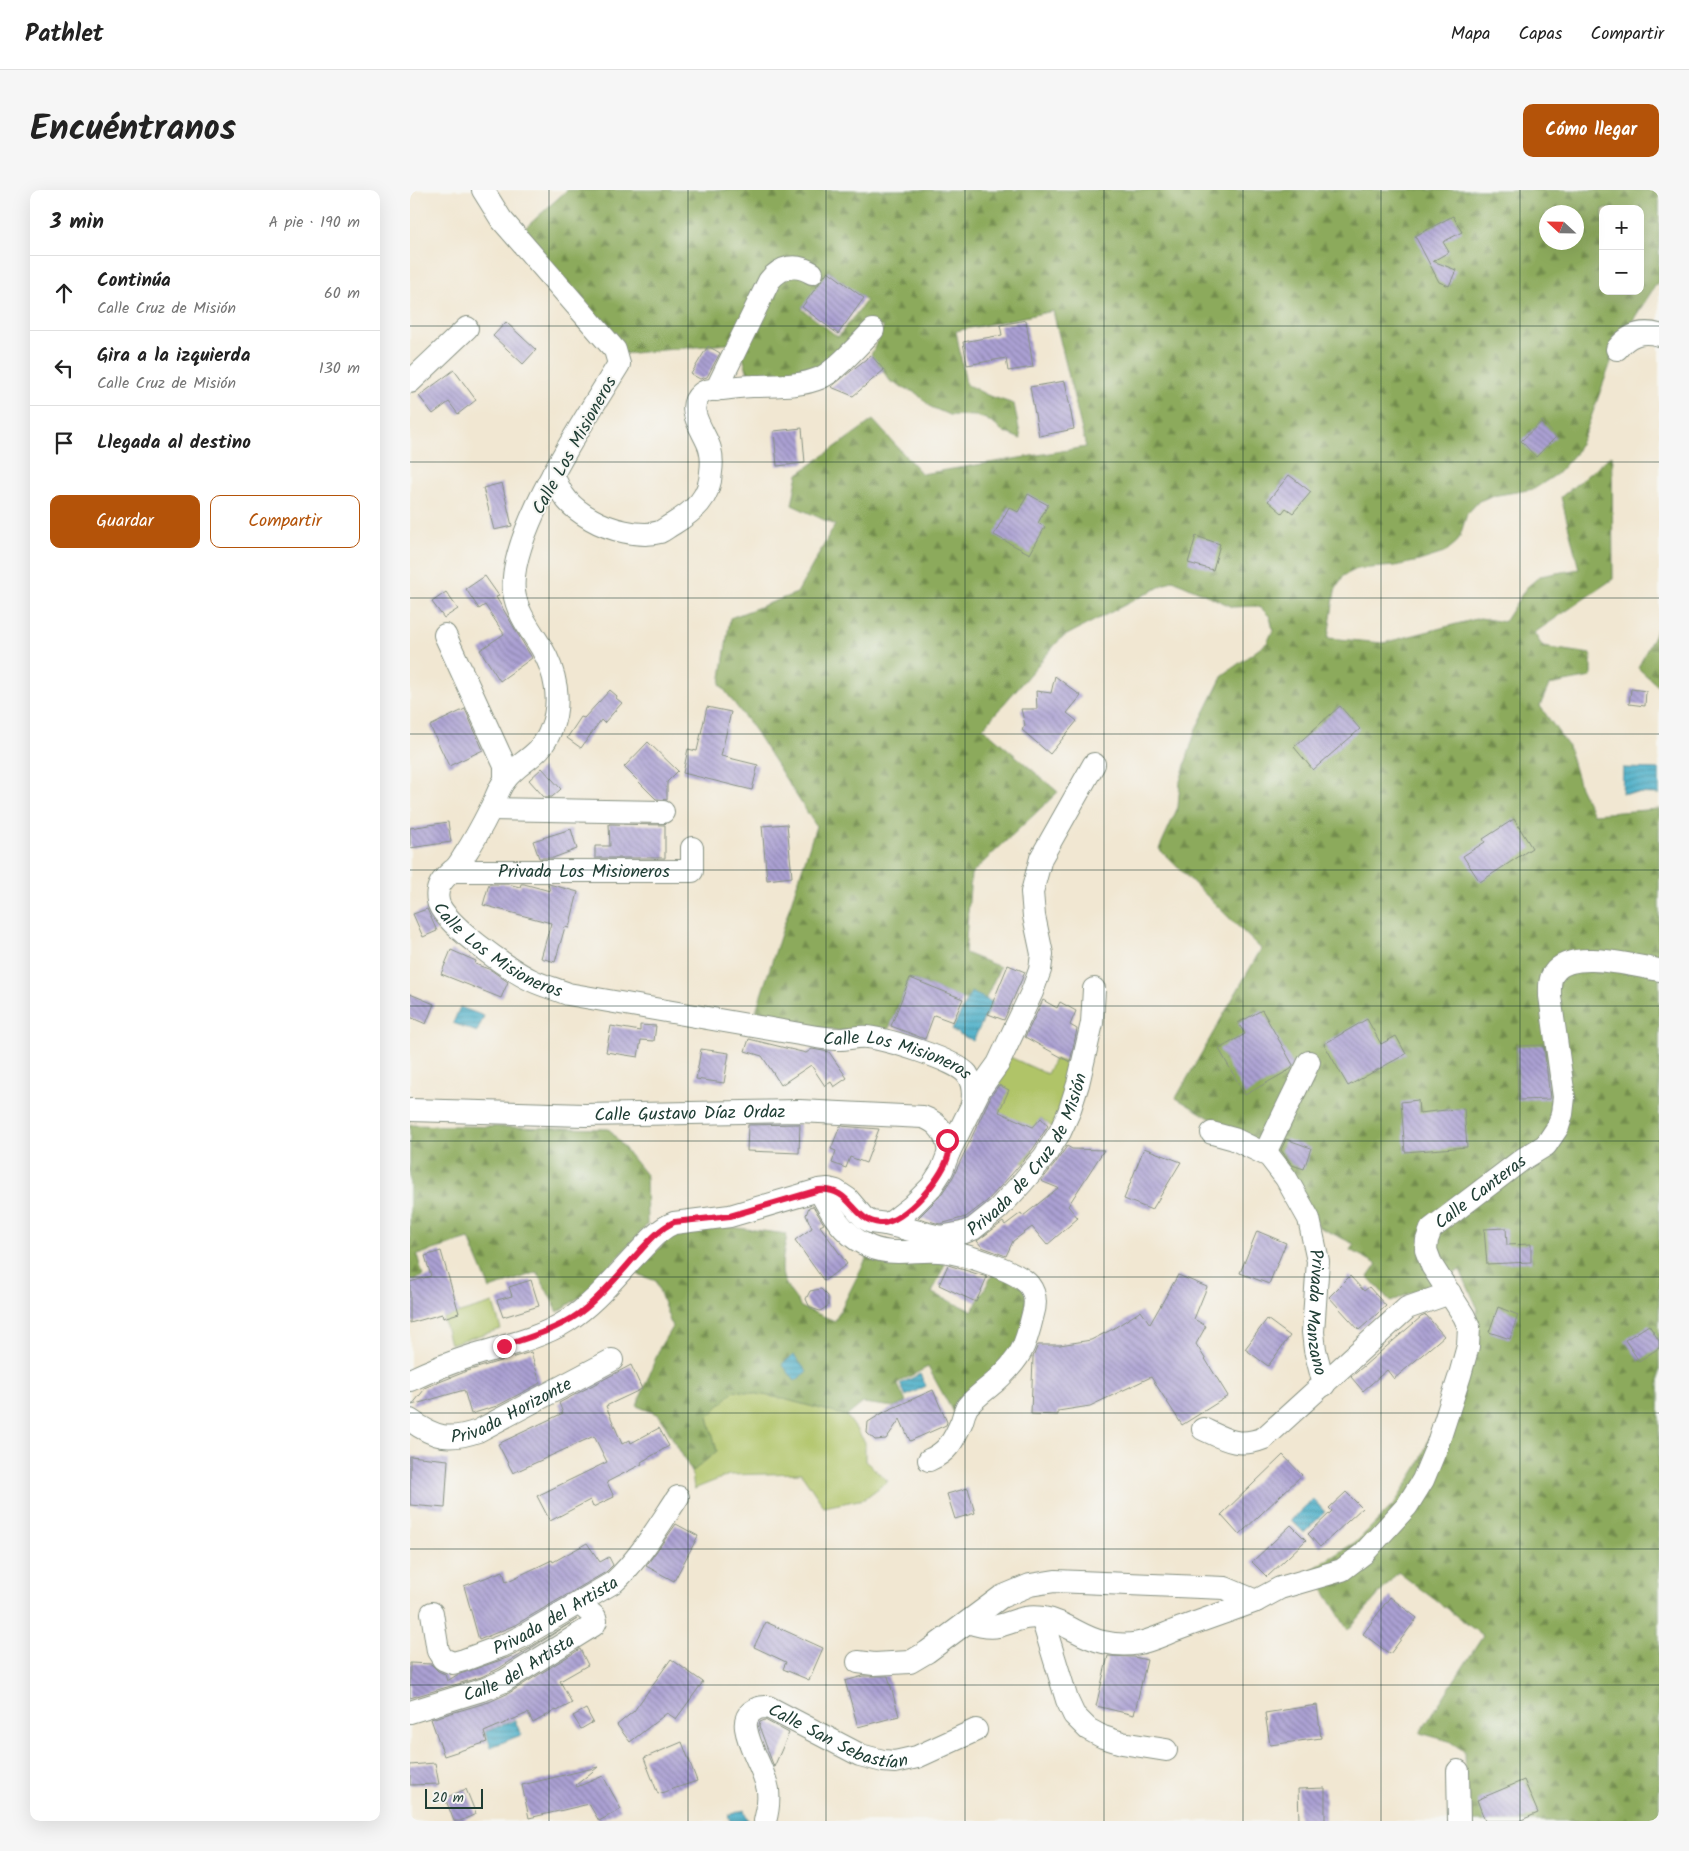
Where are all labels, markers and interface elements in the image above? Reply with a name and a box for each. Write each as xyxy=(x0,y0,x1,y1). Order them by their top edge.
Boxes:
text: Pathlet xyxy=(25,15,104,54)
text: Mapa xyxy=(1451,20,1491,49)
text: Capas xyxy=(1519,20,1563,49)
text: Compartir xyxy=(1591,20,1664,49)
text: Encuéntranos xyxy=(30,102,236,158)
button: Cómo llegar xyxy=(1523,104,1659,157)
north arrow xyxy=(1539,205,1584,250)
map controls xyxy=(1599,205,1644,295)
button: + xyxy=(1599,205,1644,250)
text: 3 min xyxy=(50,206,104,239)
text: A pie · 190 m xyxy=(269,210,360,235)
button: − xyxy=(1599,250,1644,295)
text: Continúa xyxy=(97,266,171,296)
icon: ahead xyxy=(50,279,78,307)
text: 60 m xyxy=(324,281,360,306)
text: Calle Cruz de Misión xyxy=(97,296,236,321)
text: Gira a la izquierda xyxy=(97,341,250,371)
icon: left xyxy=(50,354,78,382)
text: 130 m xyxy=(319,356,360,381)
text: Calle Cruz de Misión xyxy=(97,371,236,396)
street label: Calle Los Misioneros xyxy=(525,371,626,520)
text: Llegada al destino xyxy=(97,428,251,458)
icon: arrive xyxy=(50,429,78,457)
button: Guardar xyxy=(50,495,200,548)
button: Compartir xyxy=(210,495,360,548)
street label: Privada Los Misioneros xyxy=(498,858,670,887)
street label: Calle Los Misioneros xyxy=(424,897,567,1007)
street label: Calle Los Misioneros xyxy=(822,1024,979,1087)
street label: Privada de Cruz de Misión xyxy=(961,1070,1096,1244)
street label: Calle Gustavo Díaz Ordaz xyxy=(594,1098,786,1131)
route start xyxy=(936,1129,959,1152)
street label: Calle Canteras xyxy=(1429,1148,1534,1237)
street label: Privada Manzano xyxy=(1297,1246,1334,1379)
route end xyxy=(493,1335,516,1358)
street label: Privada Horizonte xyxy=(450,1371,578,1453)
street label: Privada del Artista xyxy=(489,1569,625,1664)
street label: Calle del Artista xyxy=(460,1627,581,1711)
street label: Calle San Sebastían xyxy=(762,1696,911,1778)
scale bar xyxy=(425,1786,482,1809)
text: 20 m xyxy=(432,1787,464,1809)

